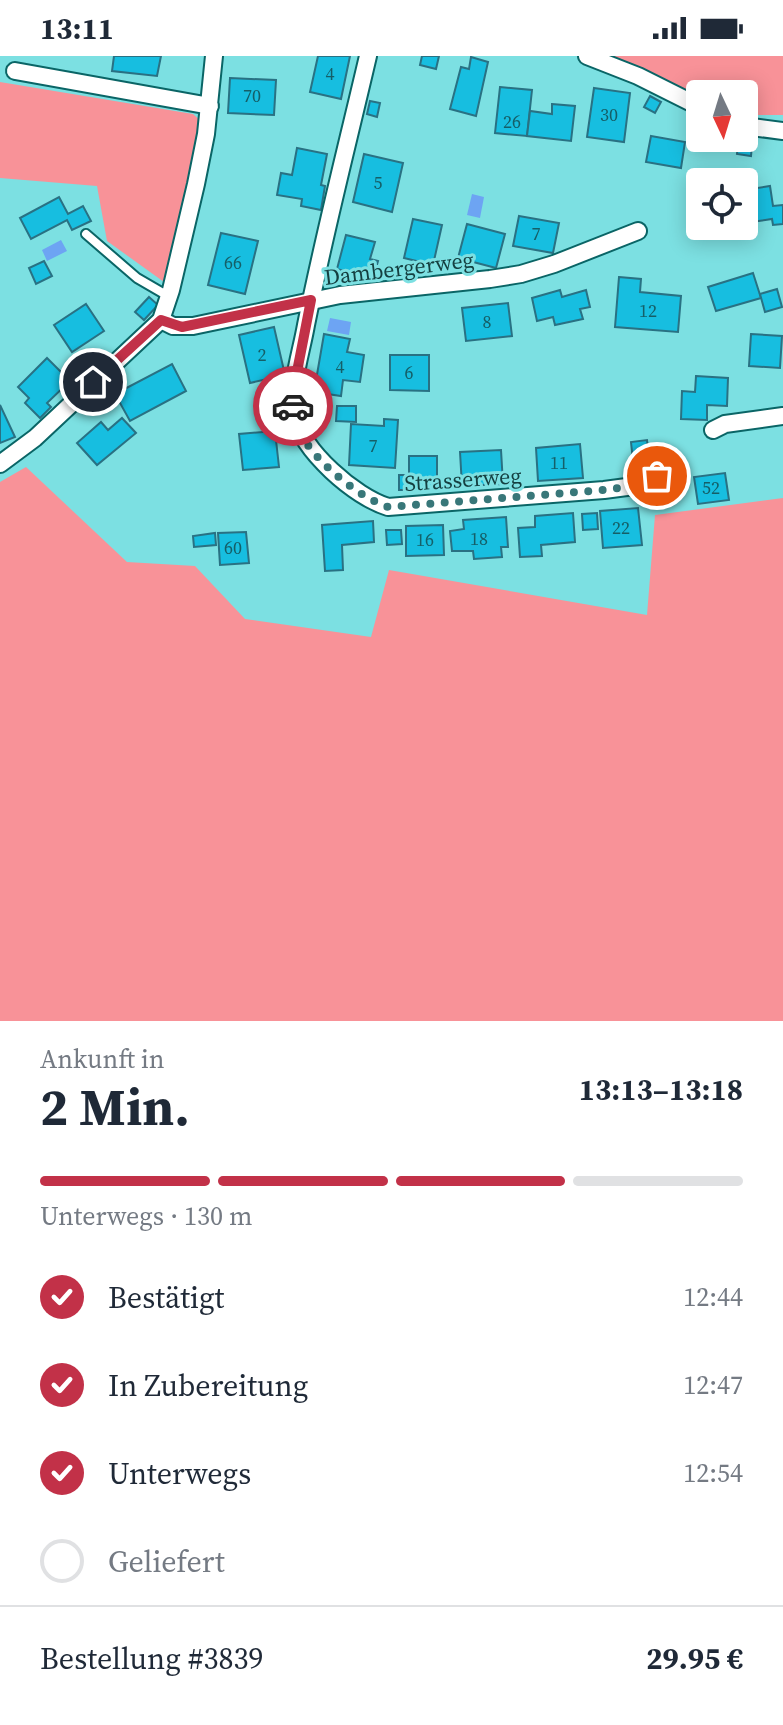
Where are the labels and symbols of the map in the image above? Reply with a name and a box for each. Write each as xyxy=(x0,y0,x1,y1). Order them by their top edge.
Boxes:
house number: 4 xyxy=(326,61,335,86)
north arrow xyxy=(686,80,758,152)
house number: 70 xyxy=(243,83,261,108)
house number: 30 xyxy=(600,102,618,127)
house number: 26 xyxy=(503,109,521,134)
house number: 5 xyxy=(374,170,383,195)
house number: 7 xyxy=(532,221,541,246)
street label: Dambergerweg xyxy=(323,244,475,292)
house number: 66 xyxy=(224,250,242,275)
house number: 12 xyxy=(639,298,657,323)
house number: 8 xyxy=(483,309,492,334)
house number: 2 xyxy=(258,342,267,367)
pin xyxy=(59,348,127,416)
house number: 4 xyxy=(336,354,345,379)
house number: 6 xyxy=(405,360,414,385)
courier xyxy=(253,366,333,446)
house number: 7 xyxy=(369,433,378,458)
pin xyxy=(623,442,691,510)
house number: 11 xyxy=(550,450,568,475)
street label: Strasserweg xyxy=(403,460,523,498)
house number: 52 xyxy=(702,475,720,500)
house number: 22 xyxy=(612,515,630,540)
house number: 18 xyxy=(470,526,488,551)
house number: 16 xyxy=(416,527,434,552)
house number: 60 xyxy=(224,535,242,560)

